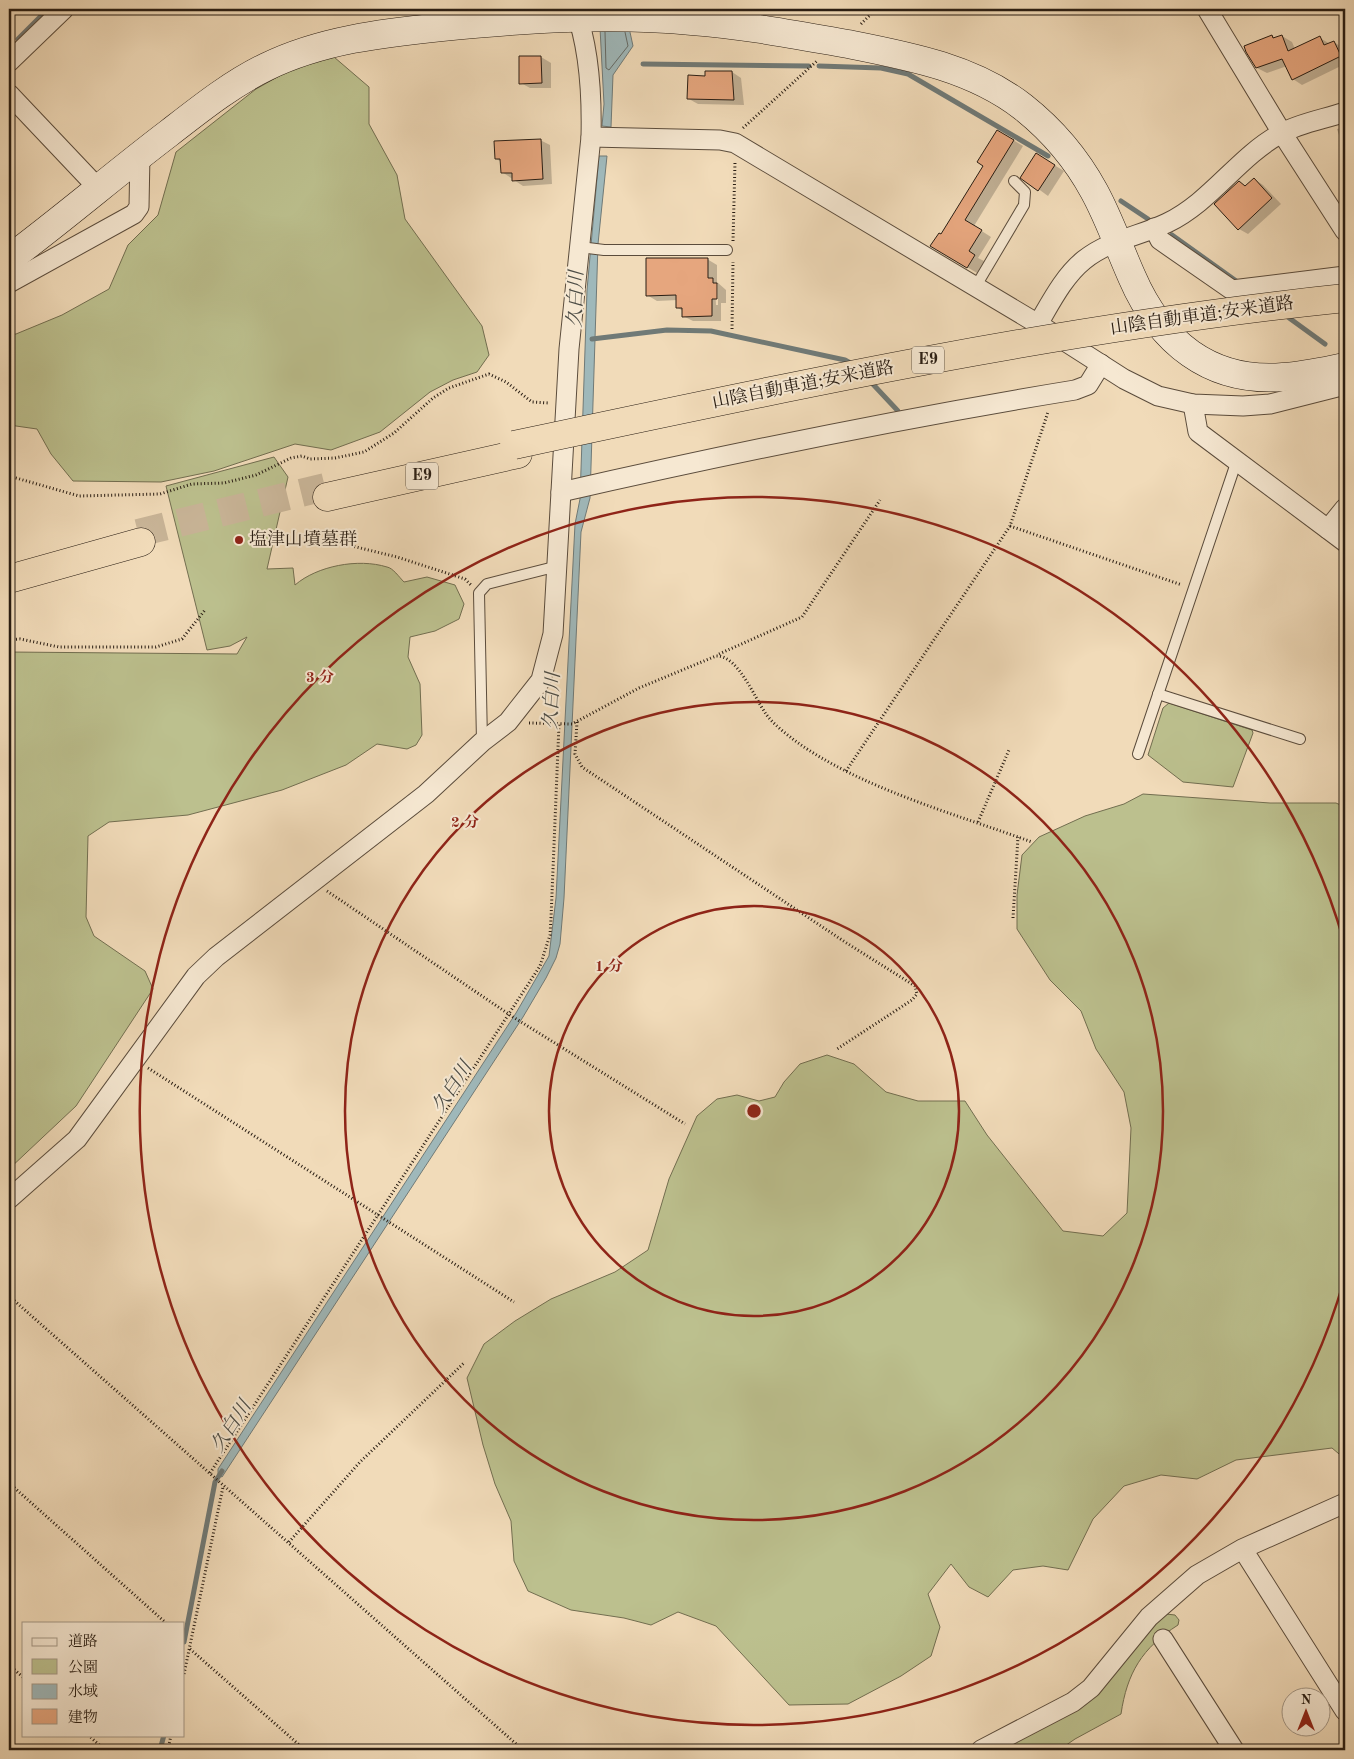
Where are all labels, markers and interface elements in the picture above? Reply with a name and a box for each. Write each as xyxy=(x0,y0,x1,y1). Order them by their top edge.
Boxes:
water label: 久白川 xyxy=(565,268,588,328)
street label: 山陰自動車道;安来道路 xyxy=(1109,292,1295,338)
road number: E9 xyxy=(912,346,944,374)
street label: 山陰自動車道;安来道路 xyxy=(710,357,896,411)
road number: E9 xyxy=(406,462,438,490)
place label: 塩津山墳墓群 xyxy=(249,529,357,549)
marker: 塩津山墳墓群 xyxy=(233,534,245,546)
text: 3 分 xyxy=(306,669,334,686)
water label: 久白川 xyxy=(540,670,564,730)
text: 2 分 xyxy=(451,814,479,831)
text: 1 分 xyxy=(595,958,623,975)
water label: 久白川 xyxy=(428,1056,478,1117)
centre of rings xyxy=(745,1102,763,1120)
water label: 久白川 xyxy=(207,1395,257,1456)
legend xyxy=(22,1622,185,1736)
text: 道路 xyxy=(68,1633,98,1650)
text: 公園 xyxy=(68,1659,98,1676)
text: 水域 xyxy=(68,1683,98,1700)
north arrow xyxy=(1282,1686,1332,1736)
text: N xyxy=(1301,1693,1312,1707)
text: 建物 xyxy=(68,1709,98,1726)

